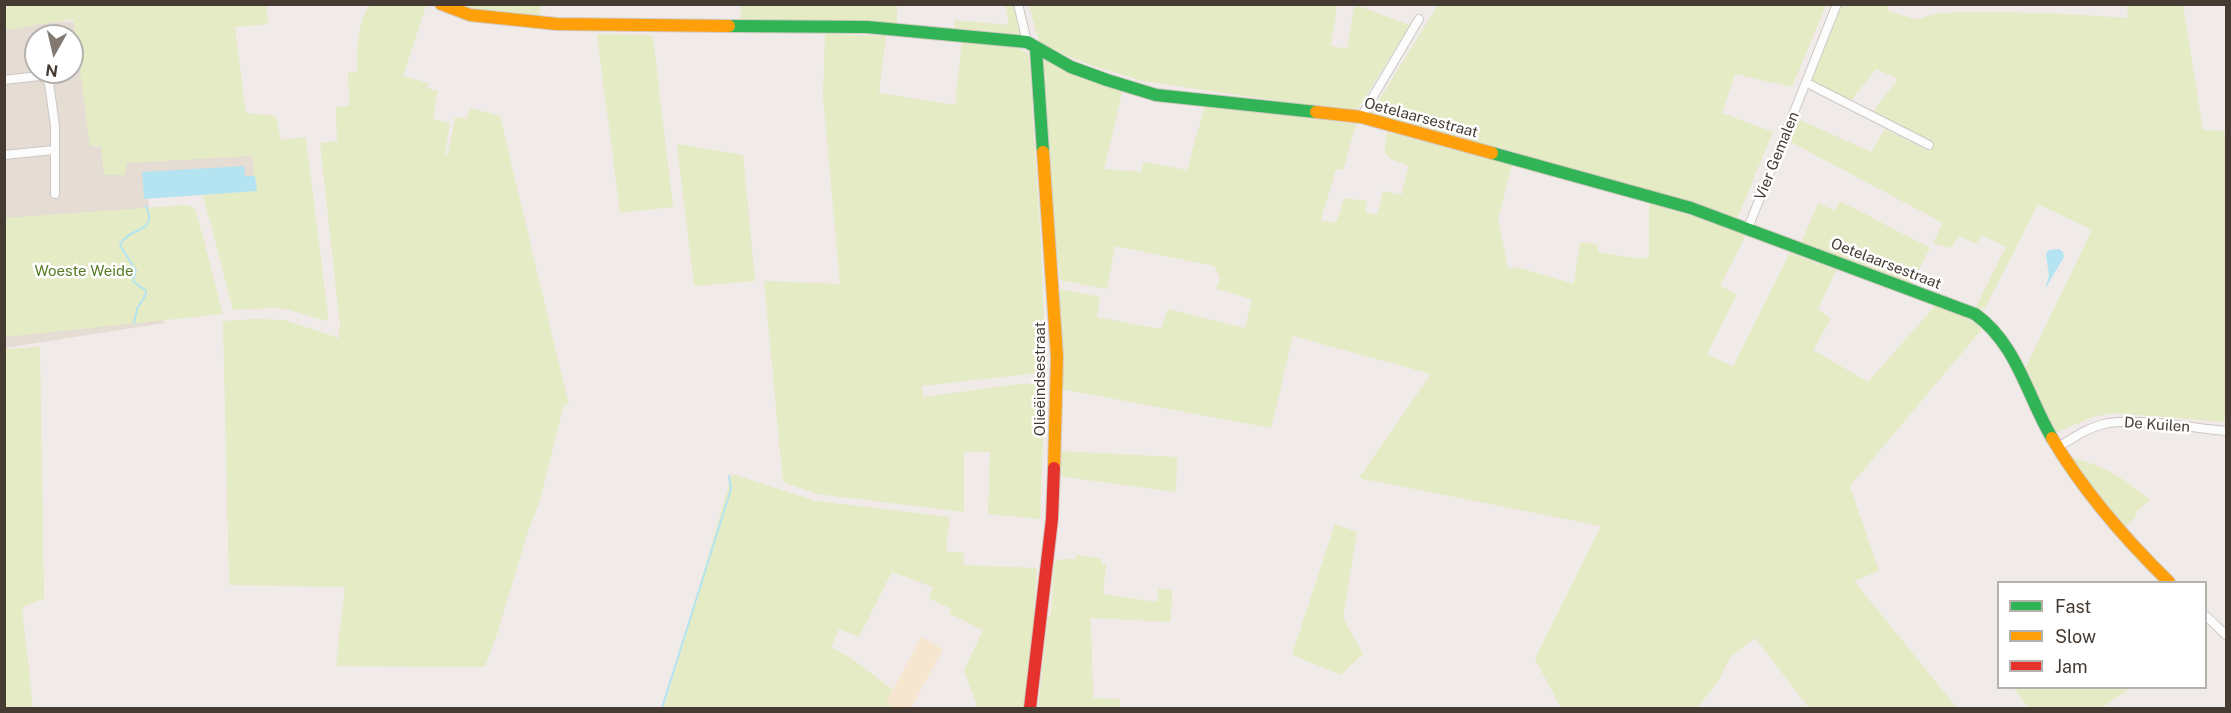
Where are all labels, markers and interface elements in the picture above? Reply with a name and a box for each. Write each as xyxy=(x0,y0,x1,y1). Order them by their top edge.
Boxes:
north arrow xyxy=(24,24,84,84)
text: N xyxy=(44,60,59,81)
street label: Oetelaarsestraat xyxy=(1362,94,1480,142)
street label: Vier Gemalen xyxy=(1751,109,1803,203)
street label: Oetelaarsestraat xyxy=(1828,235,1944,293)
park label: Woeste Weide xyxy=(34,262,134,280)
street label: Olieëindsestraat xyxy=(1031,322,1049,436)
street label: De Kuilen xyxy=(2123,414,2191,436)
legend xyxy=(1997,581,2207,689)
text: Fast xyxy=(2055,596,2091,617)
text: Slow xyxy=(2055,626,2096,647)
text: Jam xyxy=(2055,656,2088,677)

